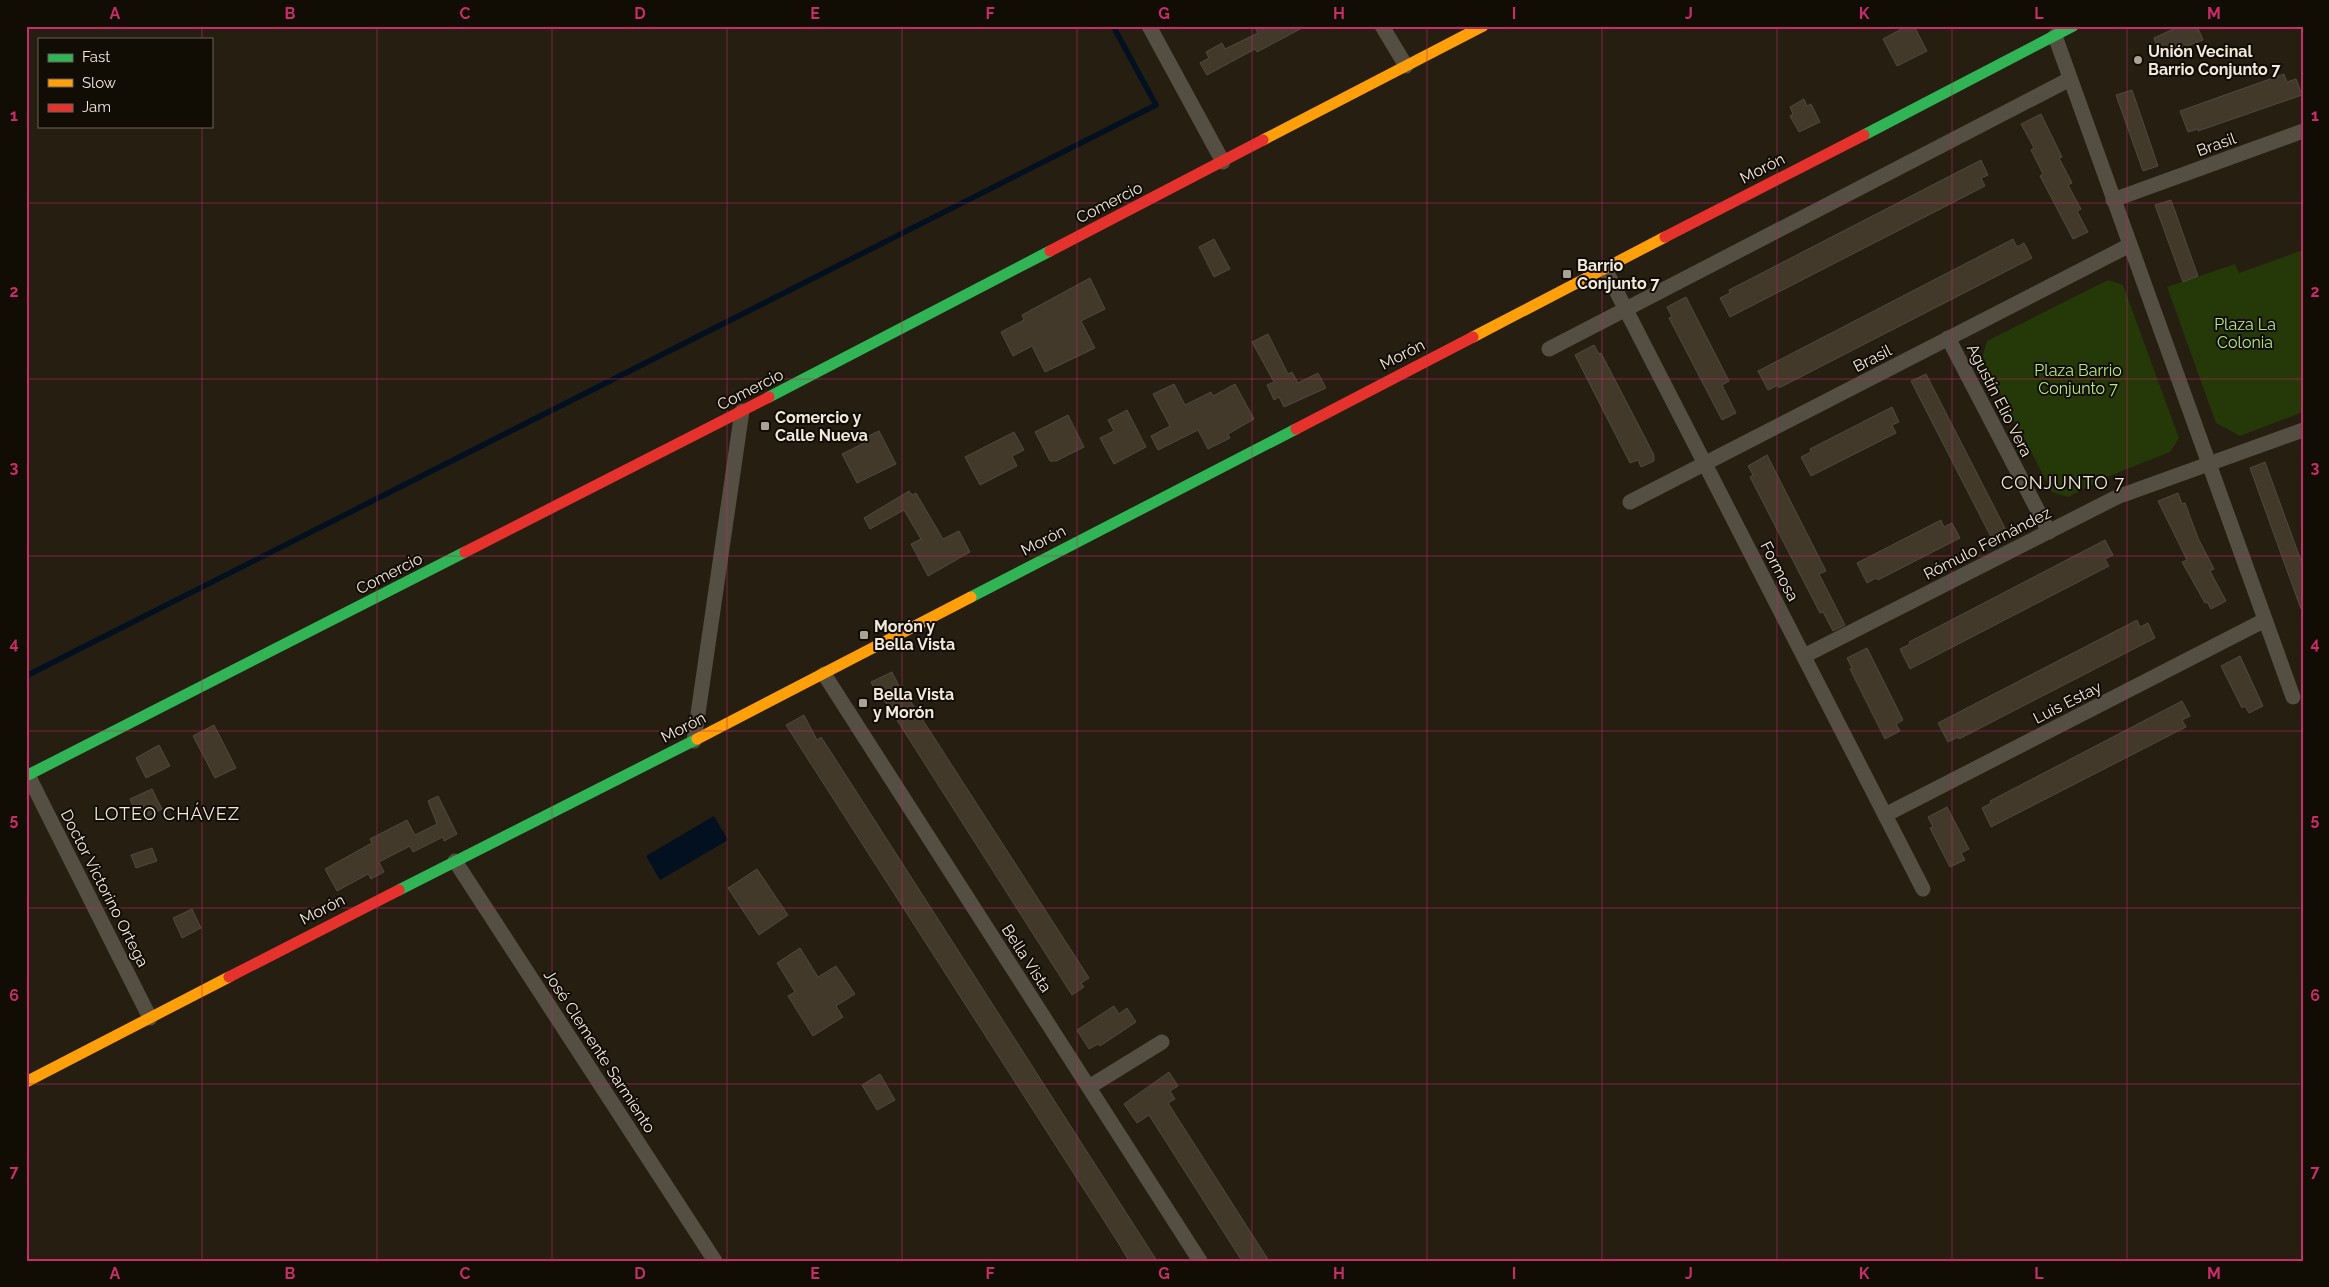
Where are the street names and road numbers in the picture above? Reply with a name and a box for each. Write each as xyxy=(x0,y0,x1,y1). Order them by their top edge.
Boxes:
street label: Brasil xyxy=(2194,128,2239,160)
street label: Morón xyxy=(1737,149,1788,188)
street label: Comercio xyxy=(1073,178,1146,227)
street label: Morón xyxy=(1377,335,1428,374)
street label: Brasil xyxy=(1850,340,1895,376)
street label: Agustín Elio Vera xyxy=(1963,341,2036,460)
street label: Comercio xyxy=(714,365,787,414)
street label: Rómulo Fernández xyxy=(1920,503,2054,584)
street label: Morón xyxy=(1018,521,1069,560)
street label: Formosa xyxy=(1756,538,1803,604)
street label: Comercio xyxy=(353,549,426,598)
street label: Luis Estay xyxy=(2030,677,2105,728)
street label: Morón xyxy=(658,708,709,747)
street label: Doctor Victorino Ortega xyxy=(57,806,153,970)
street label: Morón xyxy=(297,890,348,929)
street label: Bella Vista xyxy=(998,921,1056,996)
street label: José Clemente Sarmiento xyxy=(540,966,659,1136)

